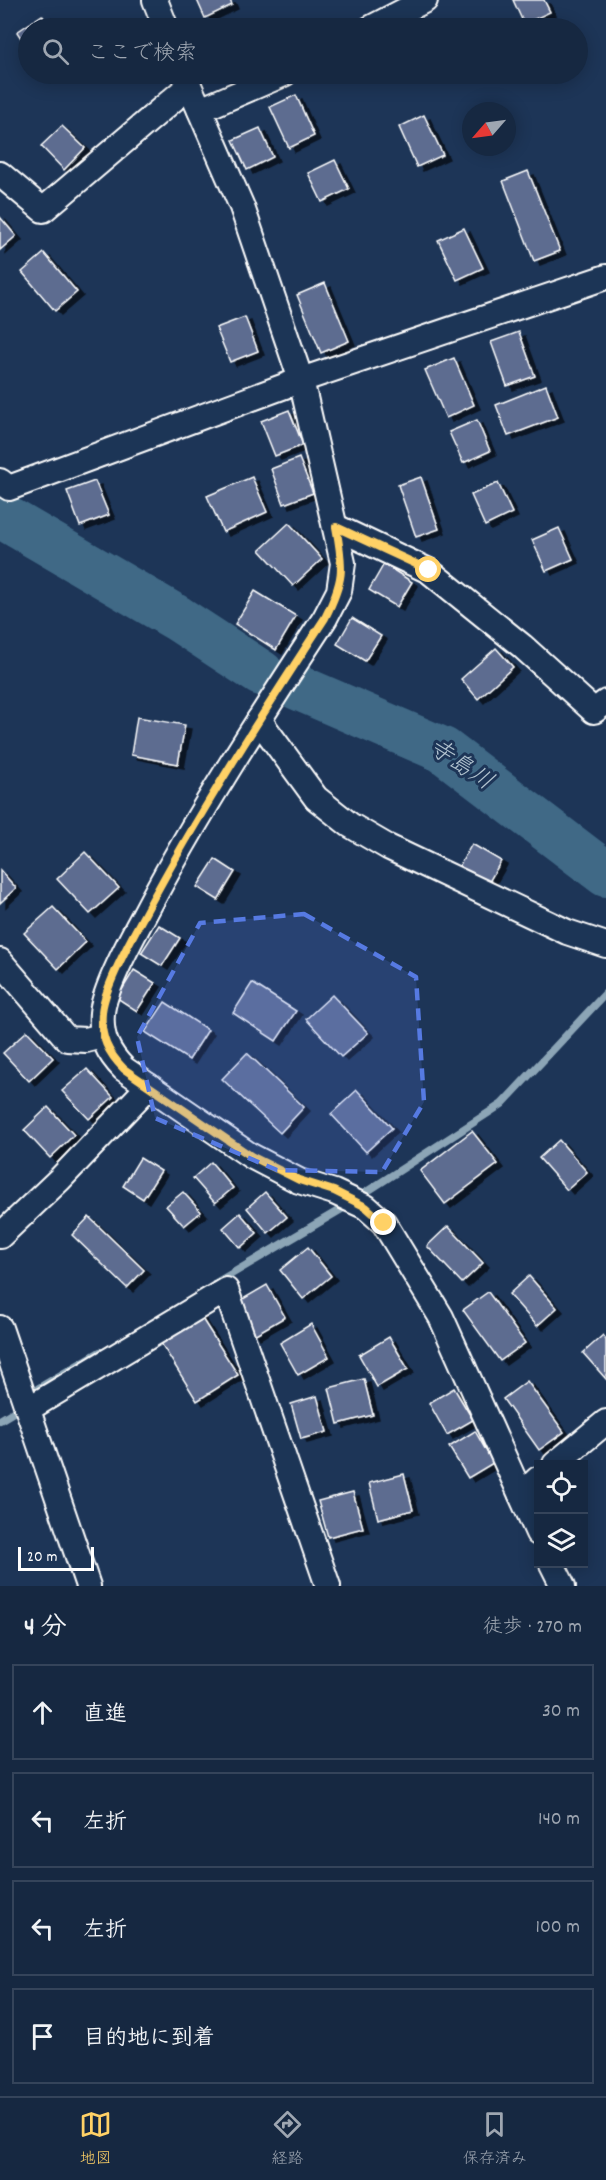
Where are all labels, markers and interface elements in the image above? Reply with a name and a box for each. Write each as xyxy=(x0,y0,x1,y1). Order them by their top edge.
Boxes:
search box xyxy=(18,18,588,84)
icon: search xyxy=(39,35,72,68)
text: ここで検索 xyxy=(87,39,197,70)
north arrow xyxy=(462,102,516,156)
route start xyxy=(415,556,441,582)
water label: 寺島川 xyxy=(421,732,499,800)
route end xyxy=(370,1209,396,1235)
map controls xyxy=(534,1460,588,1568)
button: locate xyxy=(534,1460,588,1514)
button: layers xyxy=(534,1514,588,1568)
scale bar xyxy=(18,1544,94,1572)
text: 20 m xyxy=(27,1546,57,1569)
text: 4 分 xyxy=(24,1610,67,1647)
text: 徒歩 · 270 m xyxy=(483,1614,582,1642)
icon: ahead xyxy=(26,1696,59,1729)
text: 30 m xyxy=(542,1698,580,1726)
text: 直進 xyxy=(83,1700,127,1731)
icon: left xyxy=(26,1804,59,1837)
text: 140 m xyxy=(538,1806,580,1834)
text: 左折 xyxy=(83,1808,127,1839)
icon: left xyxy=(26,1912,59,1945)
text: 100 m xyxy=(536,1914,580,1942)
text: 左折 xyxy=(83,1916,127,1947)
icon: arrive xyxy=(26,2020,59,2053)
text: 目的地に到着 xyxy=(83,2024,215,2055)
tab: 地図 xyxy=(79,2108,112,2171)
tab: 経路 xyxy=(271,2108,304,2171)
tab: 保存済み xyxy=(463,2108,527,2171)

